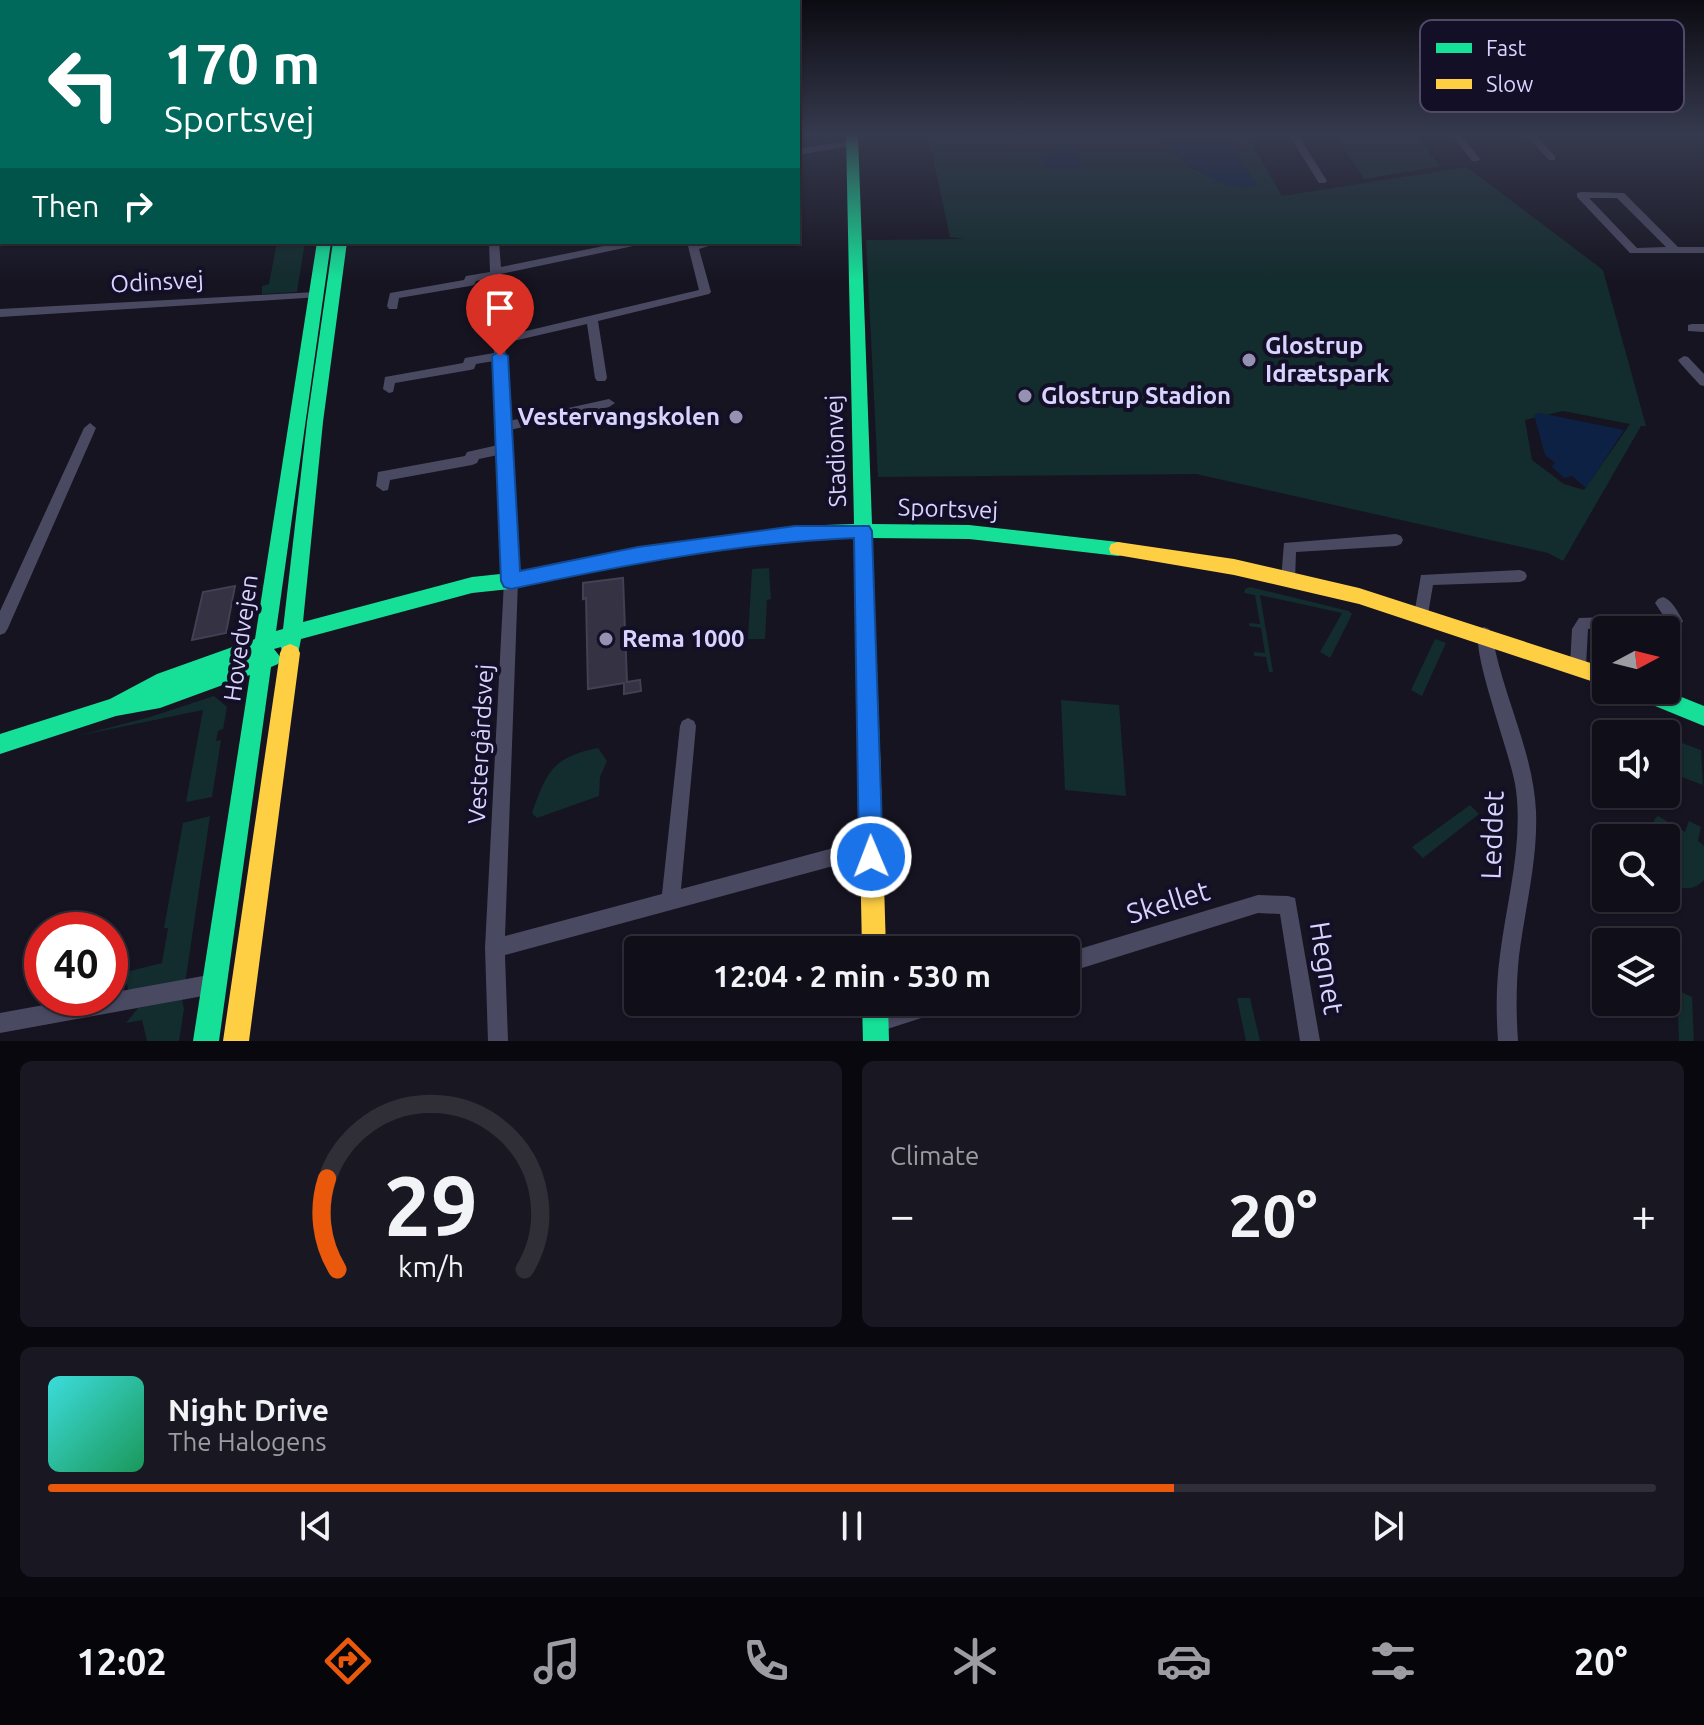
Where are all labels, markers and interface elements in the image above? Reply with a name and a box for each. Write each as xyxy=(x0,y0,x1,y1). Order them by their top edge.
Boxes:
legend xyxy=(1420,20,1684,112)
icon: left xyxy=(32,32,136,136)
text: 170 m xyxy=(164,32,320,95)
text: Fast xyxy=(1486,35,1527,60)
text: Slow xyxy=(1486,71,1533,96)
text: Sportsvej xyxy=(164,98,315,139)
icon: right xyxy=(116,184,160,228)
text: Then xyxy=(32,189,100,223)
street label: Odinsvej xyxy=(110,266,204,297)
pin xyxy=(466,274,534,356)
icon: arrive xyxy=(478,286,522,330)
place label: Glostrup Idrætspark xyxy=(1265,332,1390,387)
marker: Glostrup Idrætspark xyxy=(1240,351,1258,369)
place label: Glostrup Stadion xyxy=(1041,382,1231,409)
marker: Glostrup Stadion xyxy=(1016,387,1034,405)
street label: Stadionvej xyxy=(820,394,851,508)
place label: Vestervangskolen xyxy=(517,403,720,430)
marker: Vestervangskolen xyxy=(727,408,745,426)
street label: Sportsvej xyxy=(897,493,999,524)
street label: Hovedvejen xyxy=(218,573,263,703)
north arrow xyxy=(1592,616,1680,704)
map controls xyxy=(1592,616,1680,1016)
place label: Rema 1000 xyxy=(622,625,745,652)
marker: Rema 1000 xyxy=(597,630,615,648)
street label: Vestergårdsvej xyxy=(463,663,498,825)
button: sound xyxy=(1592,720,1680,808)
street label: Leddet xyxy=(1474,790,1509,880)
position arrow xyxy=(829,815,913,899)
button: search xyxy=(1592,824,1680,912)
street label: Skellet xyxy=(1123,874,1213,929)
speed limit sign: 40 xyxy=(24,912,128,1016)
street label: Hegnet xyxy=(1305,919,1350,1017)
button: layers xyxy=(1592,928,1680,1016)
text: 12:04 · 2 min · 530 m xyxy=(713,959,991,993)
text: Climate xyxy=(890,1141,979,1170)
text: 29 xyxy=(384,1158,478,1252)
text: 20° xyxy=(1229,1181,1317,1248)
text: − xyxy=(890,1190,915,1239)
text: + xyxy=(1631,1190,1656,1239)
text: km/h xyxy=(398,1250,464,1282)
text: Night Drive xyxy=(168,1393,329,1427)
text: The Halogens xyxy=(168,1427,327,1456)
icon: previous xyxy=(294,1504,338,1548)
icon: pause xyxy=(830,1504,874,1548)
icon: next xyxy=(1366,1504,1410,1548)
icon: directions xyxy=(320,1633,376,1689)
icon: music xyxy=(529,1633,585,1689)
icon: phone xyxy=(738,1633,794,1689)
icon: climate xyxy=(947,1633,1003,1689)
icon: car xyxy=(1156,1633,1212,1689)
icon: filters xyxy=(1365,1633,1421,1689)
text: 12:02 xyxy=(77,1641,167,1682)
text: 20° xyxy=(1574,1641,1627,1682)

